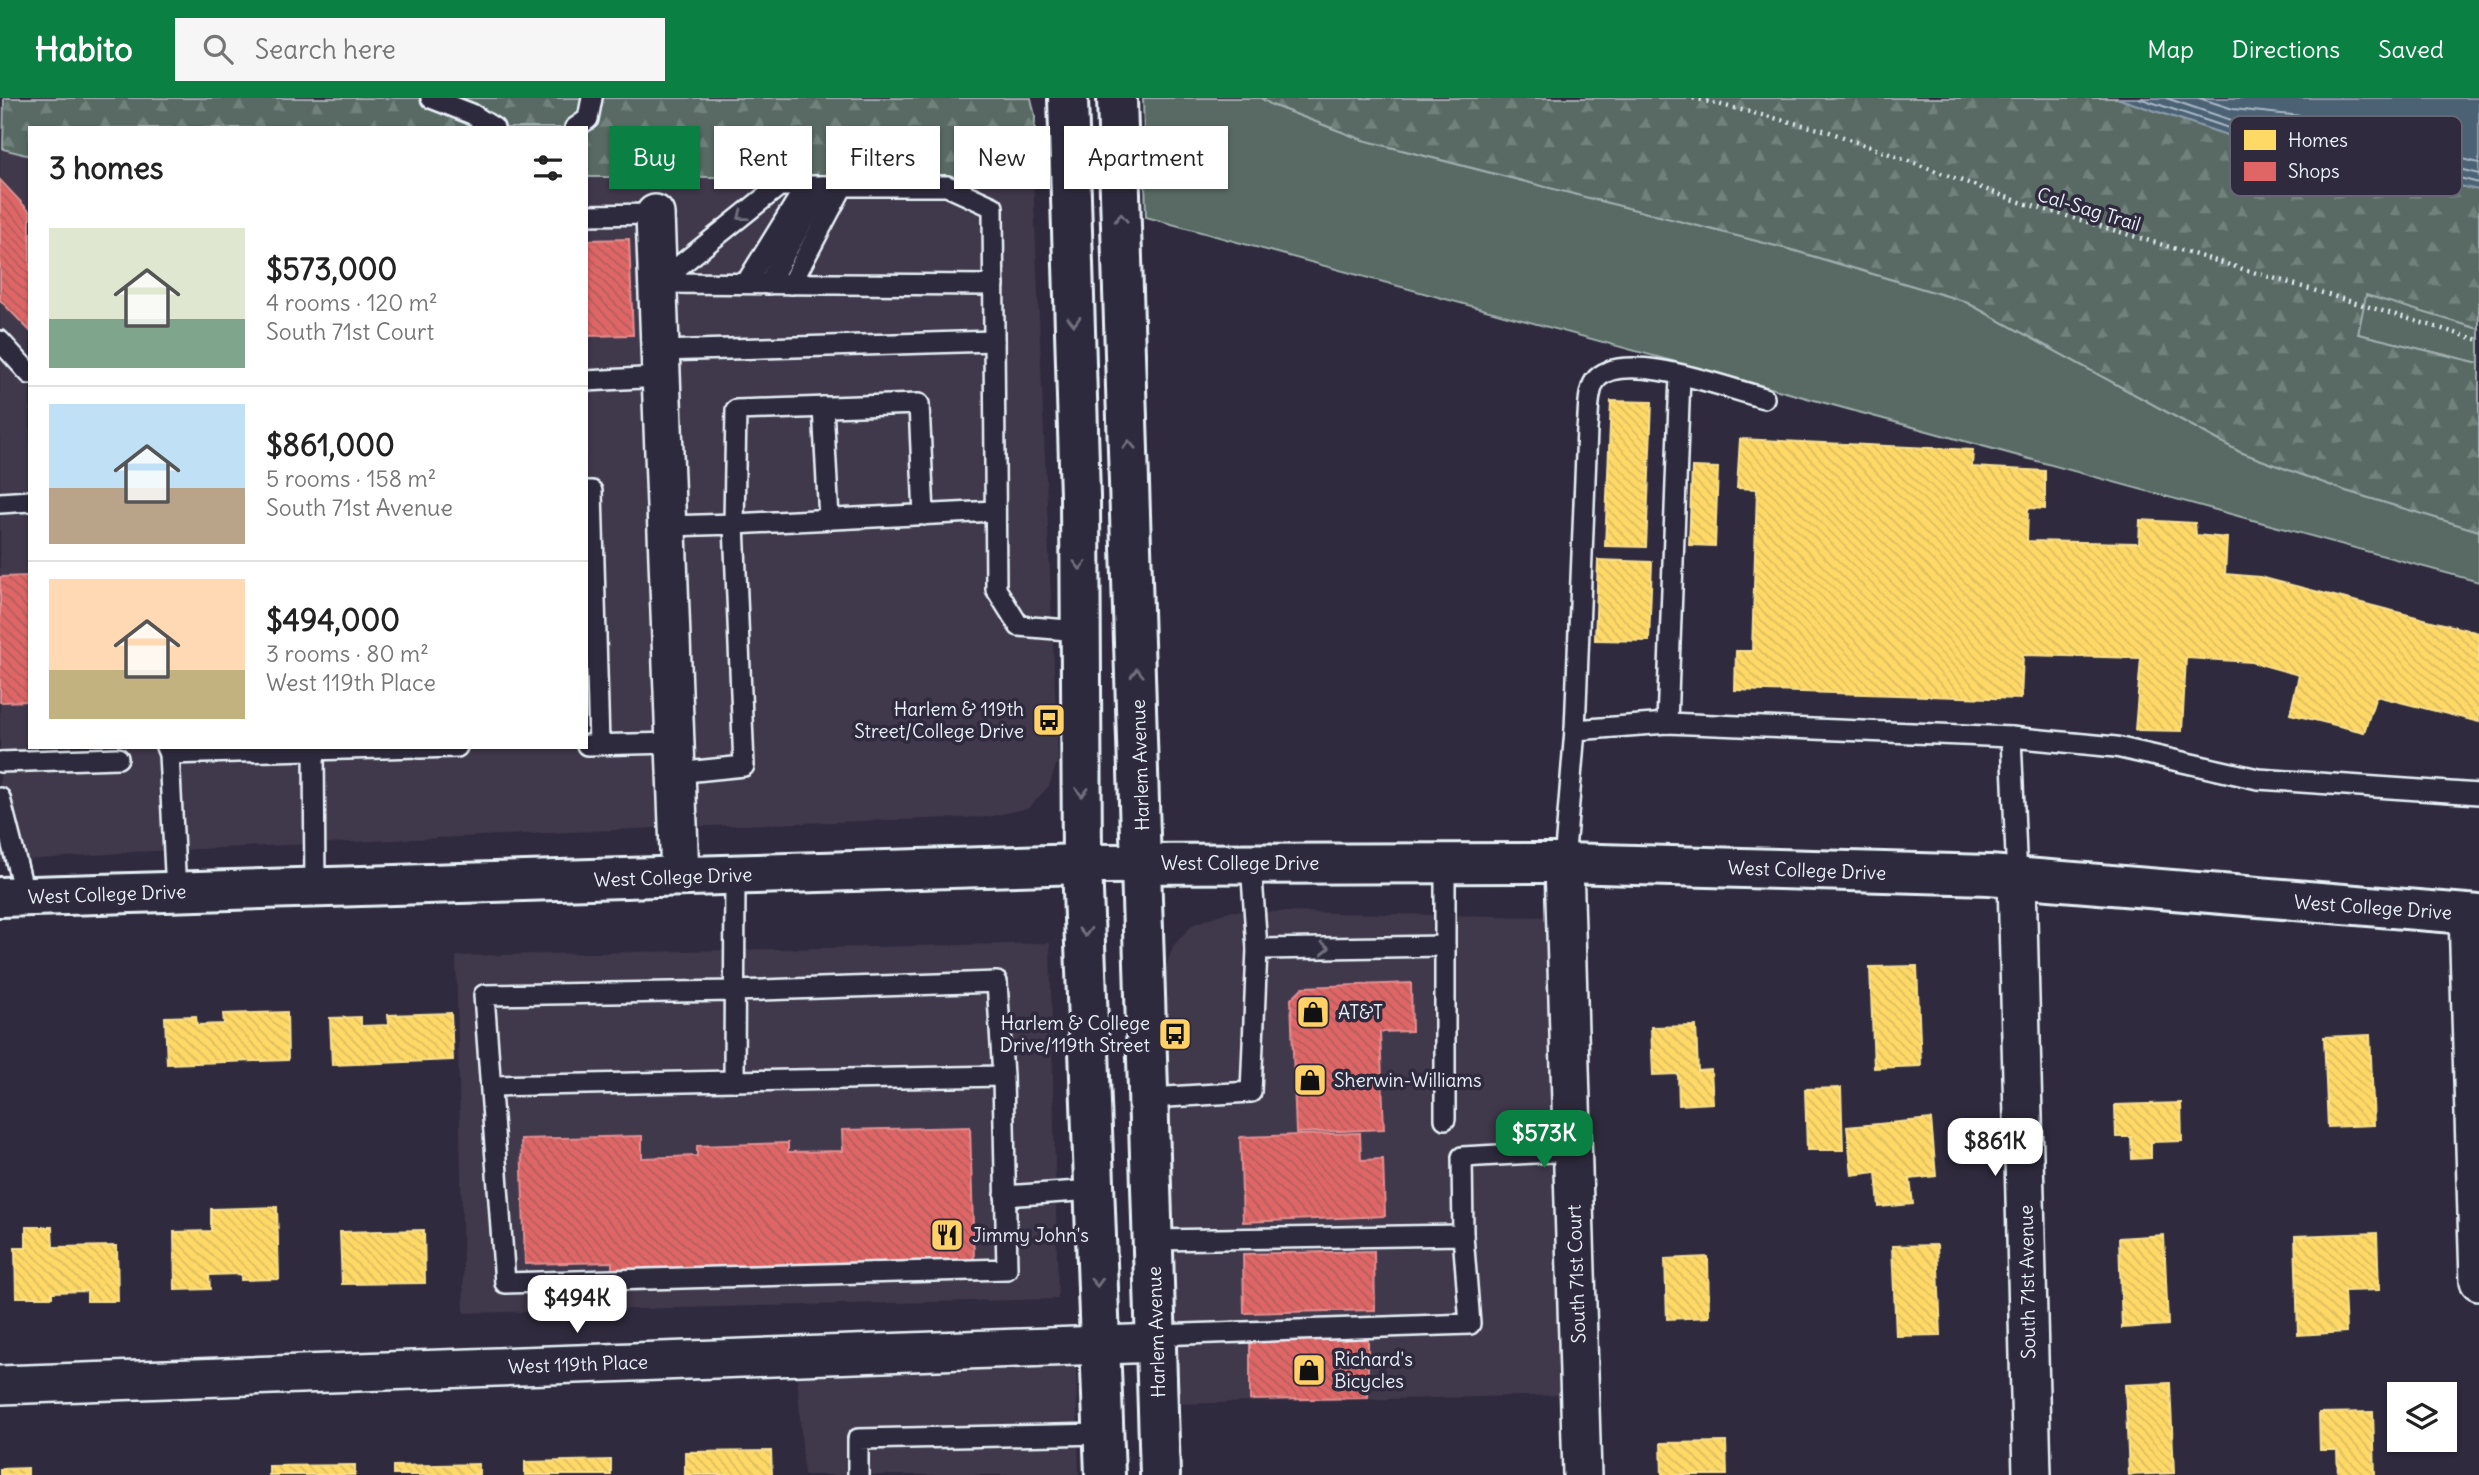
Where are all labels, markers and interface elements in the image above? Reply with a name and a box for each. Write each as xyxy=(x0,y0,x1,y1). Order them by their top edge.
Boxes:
search box xyxy=(175,18,665,81)
text: Habito xyxy=(35,28,133,70)
icon: search xyxy=(199,30,237,68)
text: Search here xyxy=(255,33,396,66)
text: Map xyxy=(2147,34,2194,64)
text: Directions xyxy=(2232,34,2340,64)
text: Saved xyxy=(2378,34,2444,64)
legend xyxy=(2230,116,2462,196)
chip: Buy xyxy=(609,126,700,189)
chip: Rent xyxy=(714,126,812,189)
chip: Filters xyxy=(826,126,940,189)
chip: New xyxy=(954,126,1050,189)
chip: Apartment xyxy=(1064,126,1228,189)
text: Homes xyxy=(2288,128,2348,152)
text: 3 homes xyxy=(49,149,163,187)
icon: filters xyxy=(529,149,567,187)
text: Shops xyxy=(2288,159,2340,183)
street label: Cal-Sag Trail xyxy=(2034,182,2144,236)
one-way arrow xyxy=(737,207,749,220)
one-way arrow xyxy=(1114,212,1129,223)
text: $573,000 xyxy=(266,250,397,288)
icon: home xyxy=(105,256,189,340)
text: 4 rooms · 120 m² xyxy=(266,288,438,317)
one-way arrow xyxy=(1066,316,1081,327)
text: South 71st Court xyxy=(266,317,434,346)
text: $861,000 xyxy=(266,426,395,464)
icon: home xyxy=(105,432,189,516)
one-way arrow xyxy=(1122,439,1137,450)
text: 5 rooms · 158 m² xyxy=(266,464,436,493)
text: South 71st Avenue xyxy=(266,493,453,522)
one-way arrow xyxy=(1072,560,1088,570)
text: $494,000 xyxy=(266,601,400,639)
icon: home xyxy=(105,607,189,691)
text: 3 rooms · 80 m² xyxy=(266,639,429,668)
one-way arrow xyxy=(1129,667,1145,677)
text: West 119th Place xyxy=(266,668,436,697)
place label: Harlem & 119th Street/College Drive xyxy=(854,697,1024,743)
street label: Harlem Avenue xyxy=(1126,699,1154,831)
bus stop icon: Harlem & 119th Street/College Drive xyxy=(1030,701,1068,739)
one-way arrow xyxy=(1074,787,1090,798)
street label: West College Drive xyxy=(1161,851,1319,875)
street label: West College Drive xyxy=(1727,855,1887,885)
street label: West College Drive xyxy=(593,862,753,892)
street label: West College Drive xyxy=(27,879,187,909)
street label: West College Drive xyxy=(2293,890,2453,924)
one-way arrow xyxy=(1077,927,1092,938)
one-way arrow xyxy=(1320,940,1331,956)
shop icon: AT&T xyxy=(1294,993,1332,1031)
place label: AT&T xyxy=(1338,1000,1383,1024)
place label: Harlem & College Drive/119th Street xyxy=(1000,1011,1150,1057)
bus stop icon: Harlem & College Drive/119th Street xyxy=(1156,1015,1194,1053)
shop icon: Sherwin-Williams xyxy=(1291,1061,1329,1099)
place label: Sherwin-Williams xyxy=(1334,1068,1482,1092)
pin: $573K xyxy=(1495,1110,1593,1170)
text: $573K xyxy=(1512,1118,1576,1147)
pin: $861K xyxy=(1946,1118,2044,1178)
text: $861K xyxy=(1964,1126,2026,1155)
street label: South 71st Court xyxy=(1562,1204,1590,1344)
street label: South 71st Avenue xyxy=(2014,1205,2040,1359)
restaurant icon: Jimmy John's xyxy=(928,1216,966,1254)
place label: Jimmy John's xyxy=(972,1223,1089,1247)
street label: Harlem Avenue xyxy=(1142,1266,1170,1398)
pin: $494K xyxy=(528,1276,626,1335)
one-way arrow xyxy=(1090,1276,1105,1287)
text: $494K xyxy=(544,1283,610,1312)
place label: Richard's Bicycles xyxy=(1334,1347,1413,1393)
street label: West 119th Place xyxy=(507,1350,649,1378)
shop icon: Richard's Bicycles xyxy=(1290,1351,1328,1389)
map controls xyxy=(2387,1382,2457,1452)
button: layers xyxy=(2387,1382,2457,1452)

